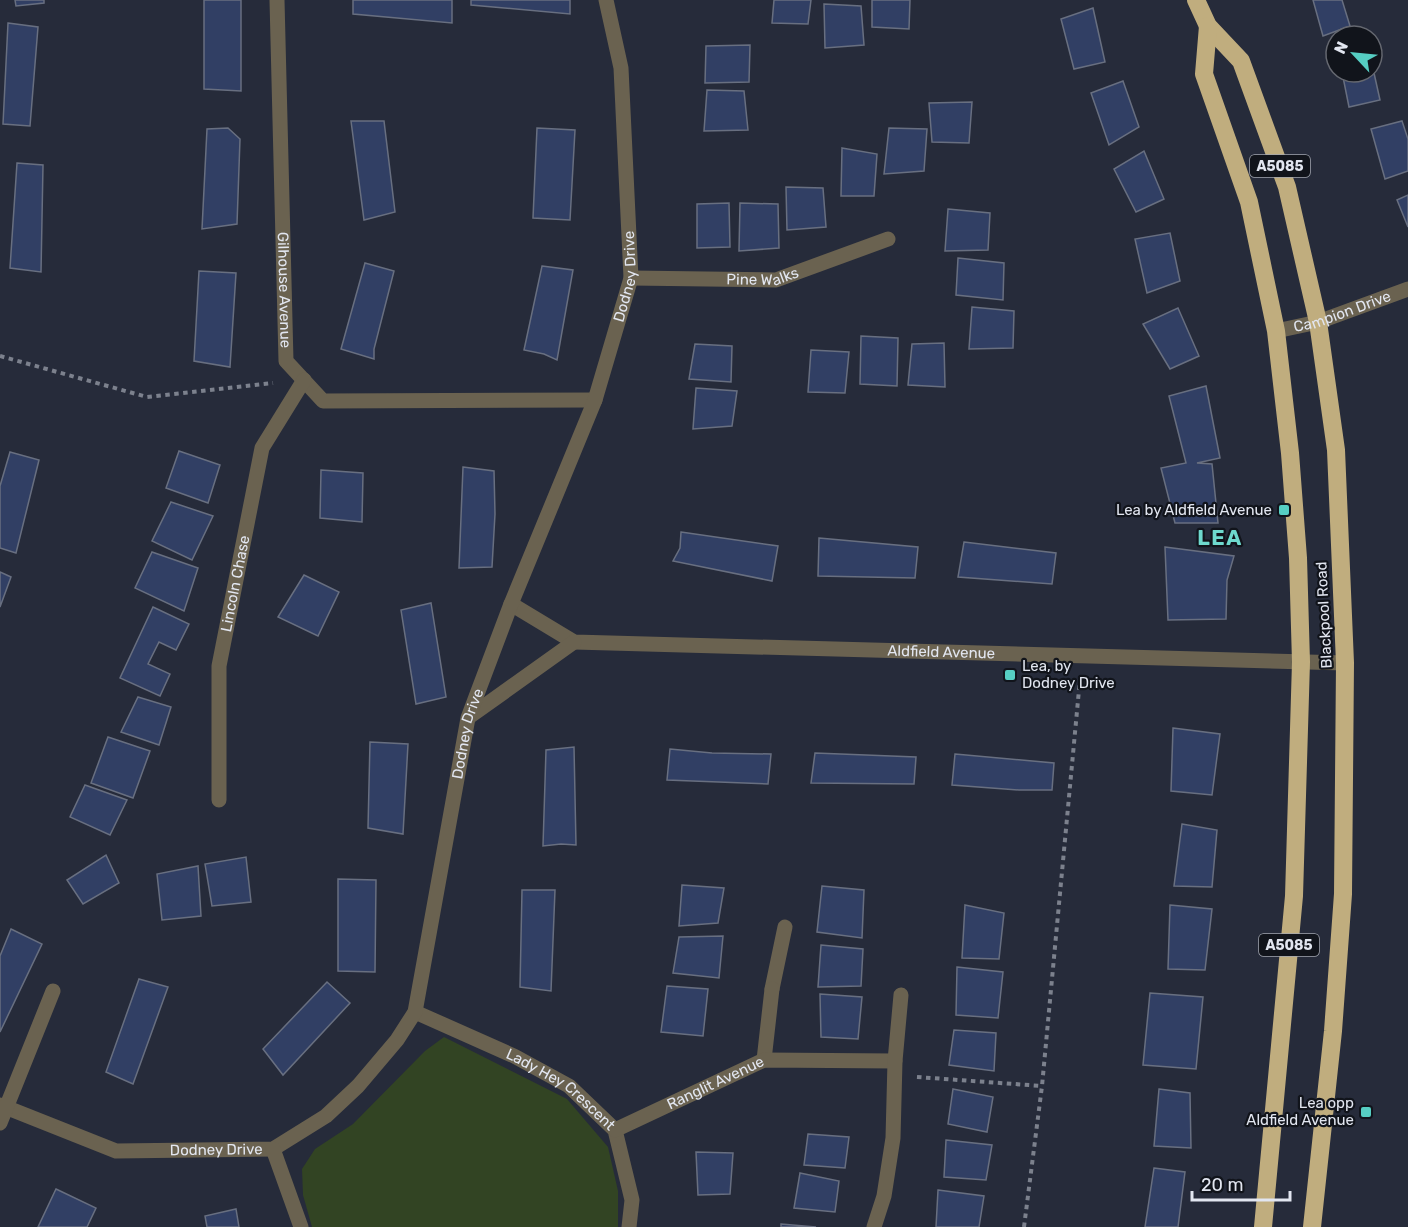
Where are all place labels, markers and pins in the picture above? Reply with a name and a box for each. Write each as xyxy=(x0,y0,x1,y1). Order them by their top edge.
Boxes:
place label: Lea by Aldfield Avenue xyxy=(1116,501,1272,519)
marker: Lea by Aldfield Avenue xyxy=(1277,503,1291,517)
place label: Lea, by Dodney Drive xyxy=(1022,657,1115,692)
marker: Lea, by Dodney Drive xyxy=(1003,668,1017,682)
place label: Lea opp Aldfield Avenue xyxy=(1246,1094,1354,1129)
marker: Lea opp Aldfield Avenue xyxy=(1359,1105,1373,1119)

